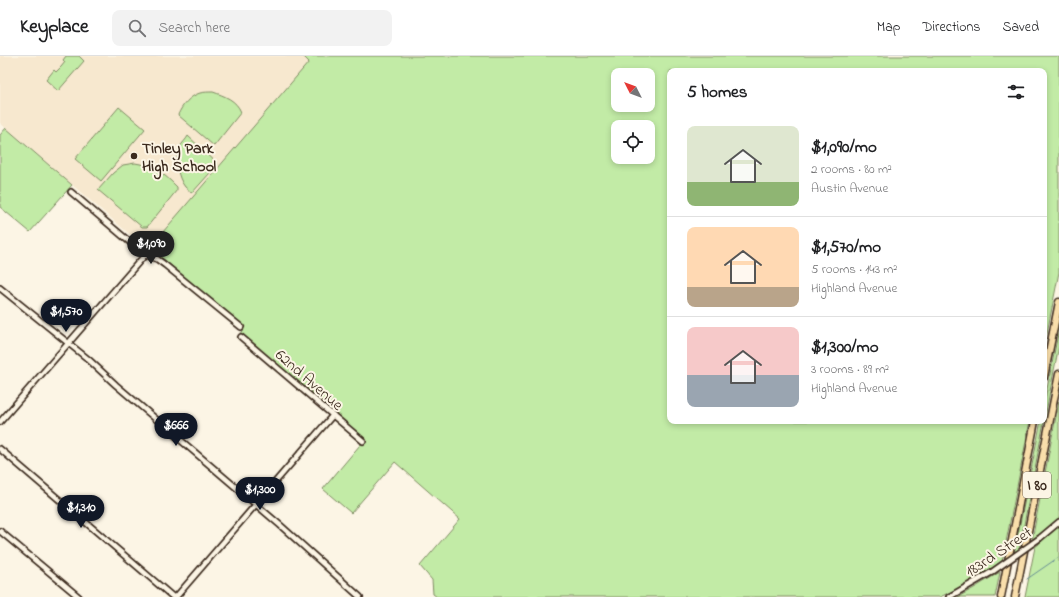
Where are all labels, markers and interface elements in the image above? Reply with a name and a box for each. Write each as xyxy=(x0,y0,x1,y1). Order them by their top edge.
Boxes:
search box xyxy=(112,10,392,46)
text: Keyplace xyxy=(20,14,88,41)
icon: search xyxy=(126,17,148,39)
text: Search here xyxy=(158,17,230,39)
text: Map xyxy=(877,17,900,38)
text: Directions xyxy=(922,17,980,38)
text: Saved xyxy=(1002,17,1039,38)
north arrow xyxy=(611,68,655,112)
map controls xyxy=(611,68,655,164)
text: 5 homes xyxy=(687,80,747,105)
icon: filters xyxy=(1005,81,1027,103)
button: locate xyxy=(611,120,655,164)
text: $1,090/mo xyxy=(811,135,877,160)
place label: Tinley Park High School xyxy=(142,137,216,180)
icon: home xyxy=(719,142,767,190)
marker: Tinley Park High School xyxy=(129,151,139,161)
text: 2 rooms · 80 m² xyxy=(811,160,892,179)
text: Austin Avenue xyxy=(811,179,888,198)
pin: $1,090 xyxy=(118,231,184,265)
text: $1,090 xyxy=(136,234,166,253)
text: $1,570/mo xyxy=(811,235,881,260)
icon: home xyxy=(719,243,767,291)
text: 5 rooms · 143 m² xyxy=(811,260,897,279)
text: Highland Avenue xyxy=(811,279,897,298)
pin: $1,570 xyxy=(33,299,99,333)
text: $1,570 xyxy=(50,302,82,321)
text: $1,300/mo xyxy=(811,335,879,360)
icon: home xyxy=(719,343,767,391)
street label: 62nd Avenue xyxy=(269,344,349,418)
text: 3 rooms · 89 m² xyxy=(811,360,889,379)
text: Highland Avenue xyxy=(811,379,897,398)
pin: $666 xyxy=(152,413,200,447)
text: $666 xyxy=(163,416,189,435)
road number: I 80 xyxy=(1023,472,1051,498)
pin: $1,300 xyxy=(227,477,293,511)
text: $1,300 xyxy=(245,480,275,499)
pin: $1,310 xyxy=(48,495,114,529)
text: $1,310 xyxy=(66,498,96,517)
street label: 183rd Street xyxy=(961,521,1038,584)

